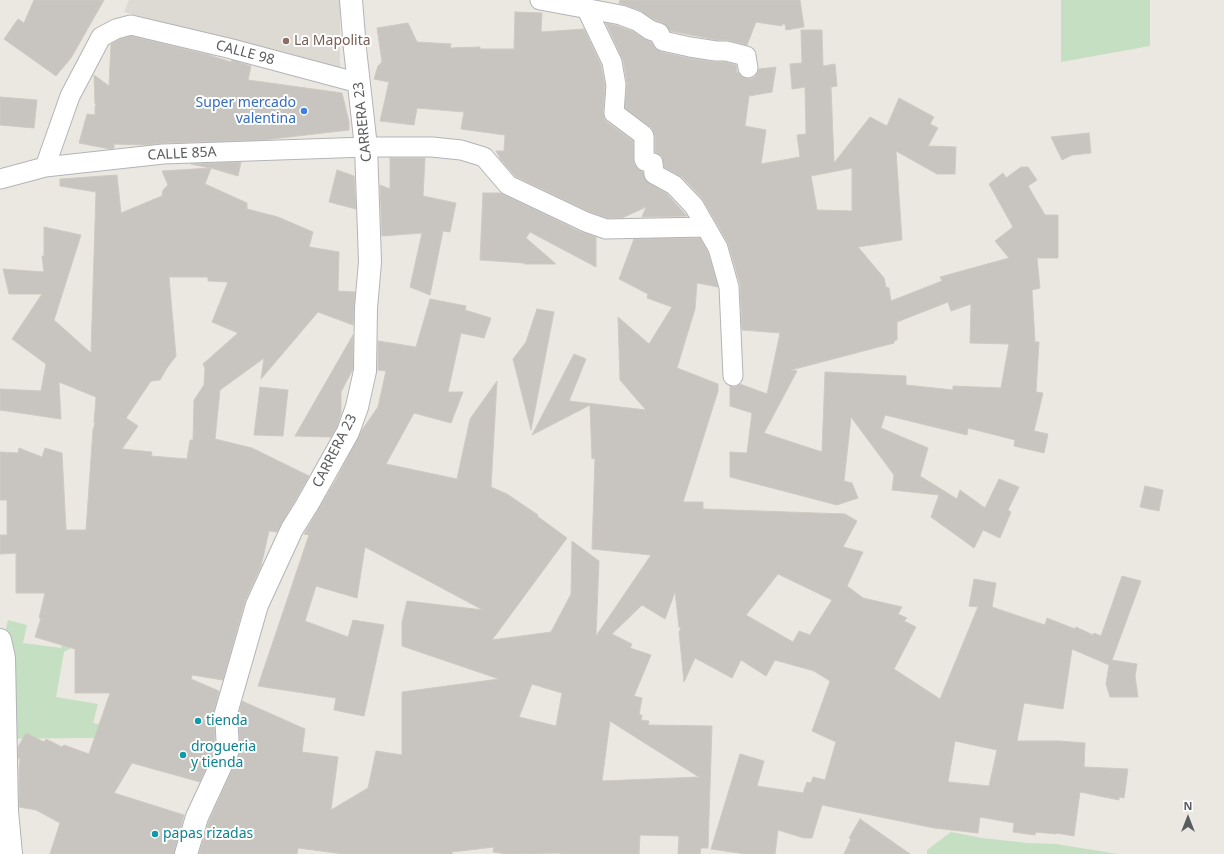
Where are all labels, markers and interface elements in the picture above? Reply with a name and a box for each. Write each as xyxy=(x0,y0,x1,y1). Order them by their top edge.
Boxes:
place label: La Mapolita xyxy=(294,33,371,49)
marker: La Mapolita xyxy=(281,36,291,46)
street label: CALLE 98 xyxy=(214,37,276,69)
street label: CARRERA 23 xyxy=(350,81,376,163)
place label: Super mercado valentina xyxy=(196,95,296,128)
marker: Super mercado valentina xyxy=(299,106,309,116)
street label: CALLE 85A xyxy=(147,144,217,164)
street label: CARRERA 23 xyxy=(309,411,361,491)
place label: tienda xyxy=(206,713,248,729)
marker: tienda xyxy=(193,716,203,726)
place label: drogueria y tienda xyxy=(191,739,256,772)
marker: drogueria y tienda xyxy=(178,750,188,760)
north arrow xyxy=(1168,798,1208,838)
text: N xyxy=(1184,798,1192,813)
place label: papas rizadas xyxy=(163,826,253,842)
marker: papas rizadas xyxy=(150,829,160,839)

